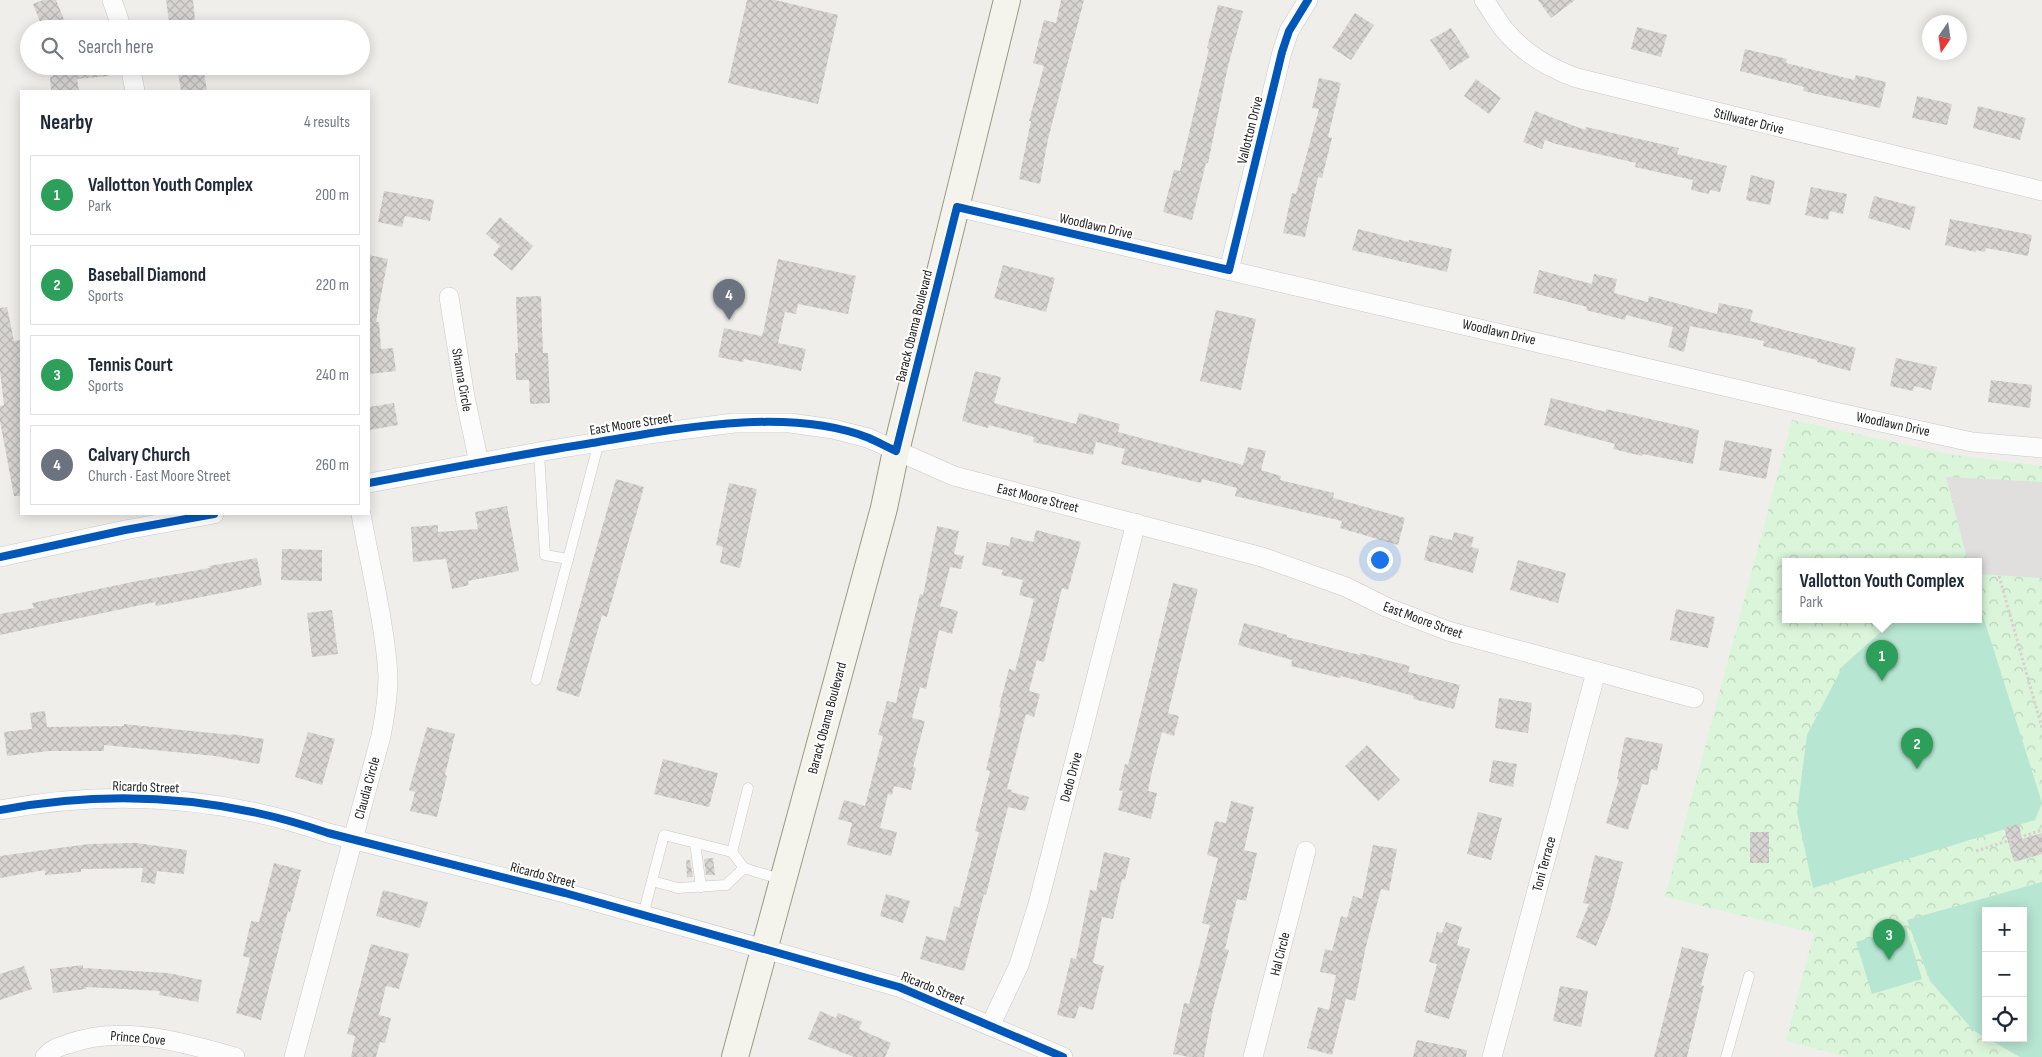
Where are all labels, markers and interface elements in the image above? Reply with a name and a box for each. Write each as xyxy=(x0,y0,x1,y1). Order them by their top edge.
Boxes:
north arrow xyxy=(1922,15,1967,60)
search box xyxy=(20,20,370,75)
icon: search xyxy=(38,34,66,62)
text: Search here xyxy=(78,36,154,59)
street label: Vallotton Drive xyxy=(1233,94,1267,166)
street label: Stillwater Drive xyxy=(1712,104,1786,138)
text: Nearby xyxy=(40,110,93,135)
text: 4 results xyxy=(304,113,350,132)
text: Vallotton Youth Complex xyxy=(88,174,253,197)
text: 1 xyxy=(54,186,60,205)
text: 200 m xyxy=(315,186,349,205)
text: Park xyxy=(88,197,111,216)
street label: Woodlawn Drive xyxy=(1058,209,1134,243)
text: Baseball Diamond xyxy=(88,264,206,287)
street label: Barack Obama Boulevard xyxy=(892,268,936,384)
text: 2 xyxy=(53,276,61,295)
text: 220 m xyxy=(316,276,349,295)
pin: 4 xyxy=(713,279,745,320)
text: Sports xyxy=(88,287,123,306)
street label: Woodlawn Drive xyxy=(1461,315,1537,349)
street label: Shanna Circle xyxy=(448,347,476,413)
text: Tennis Court xyxy=(88,354,173,377)
text: 3 xyxy=(53,366,61,385)
text: 240 m xyxy=(316,366,349,385)
text: Sports xyxy=(88,377,123,396)
street label: Woodlawn Drive xyxy=(1855,408,1931,440)
street label: East Moore Street xyxy=(588,409,674,439)
text: Calvary Church xyxy=(88,444,190,467)
text: 4 xyxy=(53,456,61,475)
text: 260 m xyxy=(315,456,349,475)
text: Church · East Moore Street xyxy=(88,467,231,486)
street label: East Moore Street xyxy=(995,480,1081,516)
your location xyxy=(1367,547,1393,573)
popup xyxy=(1782,558,1982,623)
text: Vallotton Youth Complex xyxy=(1800,570,1964,593)
text: Park xyxy=(1800,593,1823,612)
street label: East Moore Street xyxy=(1381,598,1465,642)
pin: 1 xyxy=(1866,640,1898,681)
street label: Barack Obama Boulevard xyxy=(804,660,850,776)
pin: 2 xyxy=(1901,728,1933,769)
street label: Dedo Drive xyxy=(1056,750,1086,804)
street label: Claudia Circle xyxy=(351,755,383,821)
street label: Ricardo Street xyxy=(112,777,180,797)
street label: Toni Terrace xyxy=(1529,835,1559,893)
street label: Ricardo Street xyxy=(508,858,578,892)
map controls xyxy=(1982,907,2027,1042)
button: + xyxy=(1982,907,2027,952)
pin: 3 xyxy=(1873,919,1905,960)
street label: Hal Circle xyxy=(1266,930,1294,978)
button: − xyxy=(1982,952,2027,997)
street label: Ricardo Street xyxy=(899,968,967,1008)
button: locate xyxy=(1982,997,2027,1042)
street label: Prince Cove xyxy=(110,1027,166,1049)

